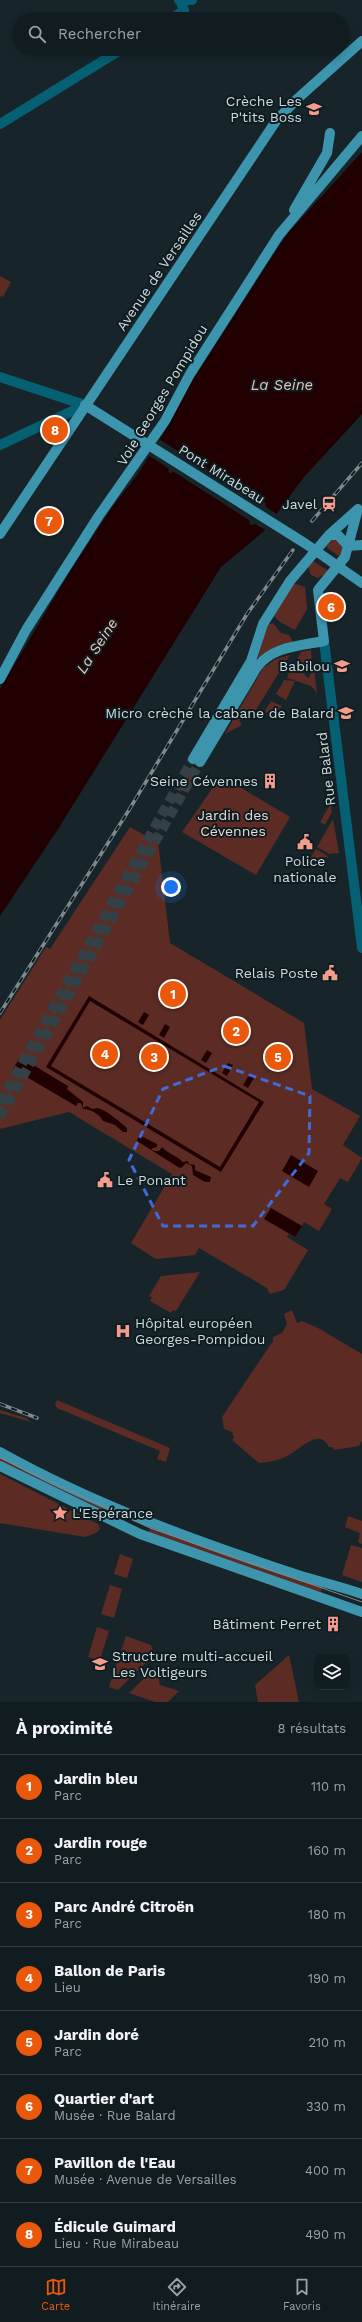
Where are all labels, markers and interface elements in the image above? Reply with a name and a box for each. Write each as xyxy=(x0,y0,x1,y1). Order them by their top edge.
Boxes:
search box xyxy=(12,12,350,56)
icon: search xyxy=(26,23,48,45)
text: Rechercher xyxy=(58,25,141,43)
place label: Crèche Les P'tits Boss xyxy=(226,93,302,125)
school or university icon: Crèche Les P'tits Boss xyxy=(305,100,323,118)
street label: Avenue de Versailles xyxy=(113,208,205,334)
street label: Voie Georges Pompidou xyxy=(114,322,210,468)
water label: La Seine xyxy=(251,376,313,394)
pin: 8 xyxy=(42,415,68,445)
street label: Pont Mirabeau xyxy=(176,441,268,507)
station icon: Javel xyxy=(320,495,338,513)
place label: Javel xyxy=(282,496,318,512)
pin: 7 xyxy=(36,506,62,536)
pin: 6 xyxy=(318,592,344,622)
water label: La Seine xyxy=(72,615,122,677)
school or university icon: Babilou xyxy=(333,657,351,675)
place label: Babilou xyxy=(279,658,330,674)
school or university icon: Micro crèche la cabane de Balard xyxy=(337,704,355,722)
place label: Micro crèche la cabane de Balard xyxy=(105,705,334,721)
street label: Rue Balard xyxy=(314,731,338,807)
building icon: Seine Cévennes xyxy=(261,772,279,790)
place label: Seine Cévennes xyxy=(150,773,258,789)
park label: Jardin des Cévennes xyxy=(197,807,269,839)
public building icon: Police nationale xyxy=(296,833,314,851)
place label: Police nationale xyxy=(273,853,337,885)
your location xyxy=(161,877,181,897)
public building icon: Relais Poste xyxy=(321,964,339,982)
place label: Relais Poste xyxy=(235,965,318,981)
pin: 1 xyxy=(160,979,186,1009)
pin: 2 xyxy=(223,1016,249,1046)
pin: 4 xyxy=(92,1039,118,1069)
pin: 3 xyxy=(141,1042,167,1072)
pin: 5 xyxy=(265,1042,291,1072)
public building icon: Le Ponant xyxy=(96,1171,114,1189)
place label: Le Ponant xyxy=(117,1172,186,1188)
place label: Hôpital européen Georges-Pompidou xyxy=(135,1315,266,1347)
hospital icon: Hôpital européen Georges-Pompidou xyxy=(114,1322,132,1340)
place icon: L'Espérance xyxy=(51,1504,69,1522)
place label: L'Espérance xyxy=(72,1505,153,1521)
building icon: Bâtiment Perret xyxy=(324,1615,342,1633)
place label: Bâtiment Perret xyxy=(213,1616,321,1632)
place label: Structure multi-accueil Les Voltigeurs xyxy=(112,1648,274,1680)
map controls xyxy=(314,1654,350,1690)
button: layers xyxy=(314,1654,350,1690)
school or university icon: Structure multi-accueil Les Voltigeurs xyxy=(91,1655,109,1673)
text: À proximité xyxy=(16,1718,113,1738)
text: 8 résultats xyxy=(278,1721,346,1736)
text: Jardin bleu xyxy=(54,1770,138,1788)
text: 1 xyxy=(26,1779,32,1794)
text: 110 m xyxy=(311,1779,346,1794)
text: Parc xyxy=(54,1788,82,1803)
text: Jardin rouge xyxy=(54,1834,147,1852)
text: 2 xyxy=(25,1843,33,1858)
text: 160 m xyxy=(308,1843,346,1858)
text: Parc xyxy=(54,1852,82,1867)
text: Parc André Citroën xyxy=(54,1898,194,1916)
text: 3 xyxy=(25,1907,33,1922)
text: 180 m xyxy=(308,1907,346,1922)
text: Parc xyxy=(54,1916,82,1931)
text: Ballon de Paris xyxy=(54,1962,165,1980)
text: 4 xyxy=(25,1971,33,1986)
text: 190 m xyxy=(308,1971,346,1986)
text: Lieu xyxy=(54,1980,81,1995)
text: Jardin doré xyxy=(54,2026,139,2044)
text: 5 xyxy=(25,2035,33,2050)
text: 210 m xyxy=(308,2035,346,2050)
text: Parc xyxy=(54,2044,82,2059)
text: Quartier d'art xyxy=(54,2090,154,2108)
text: 6 xyxy=(25,2099,33,2114)
text: 330 m xyxy=(306,2099,346,2114)
text: Musée · Rue Balard xyxy=(54,2108,176,2123)
text: Pavillon de l'Eau xyxy=(54,2154,176,2172)
text: 7 xyxy=(25,2163,33,2178)
text: 400 m xyxy=(305,2163,346,2178)
text: Musée · Avenue de Versailles xyxy=(54,2172,237,2187)
text: Édicule Guimard xyxy=(54,2218,176,2236)
text: 8 xyxy=(25,2227,33,2242)
text: 490 m xyxy=(305,2227,346,2242)
text: Lieu · Rue Mirabeau xyxy=(54,2236,179,2251)
tab: Carte xyxy=(41,2276,70,2313)
tab: Itinéraire xyxy=(153,2276,201,2313)
tab: Favoris xyxy=(283,2276,321,2313)

